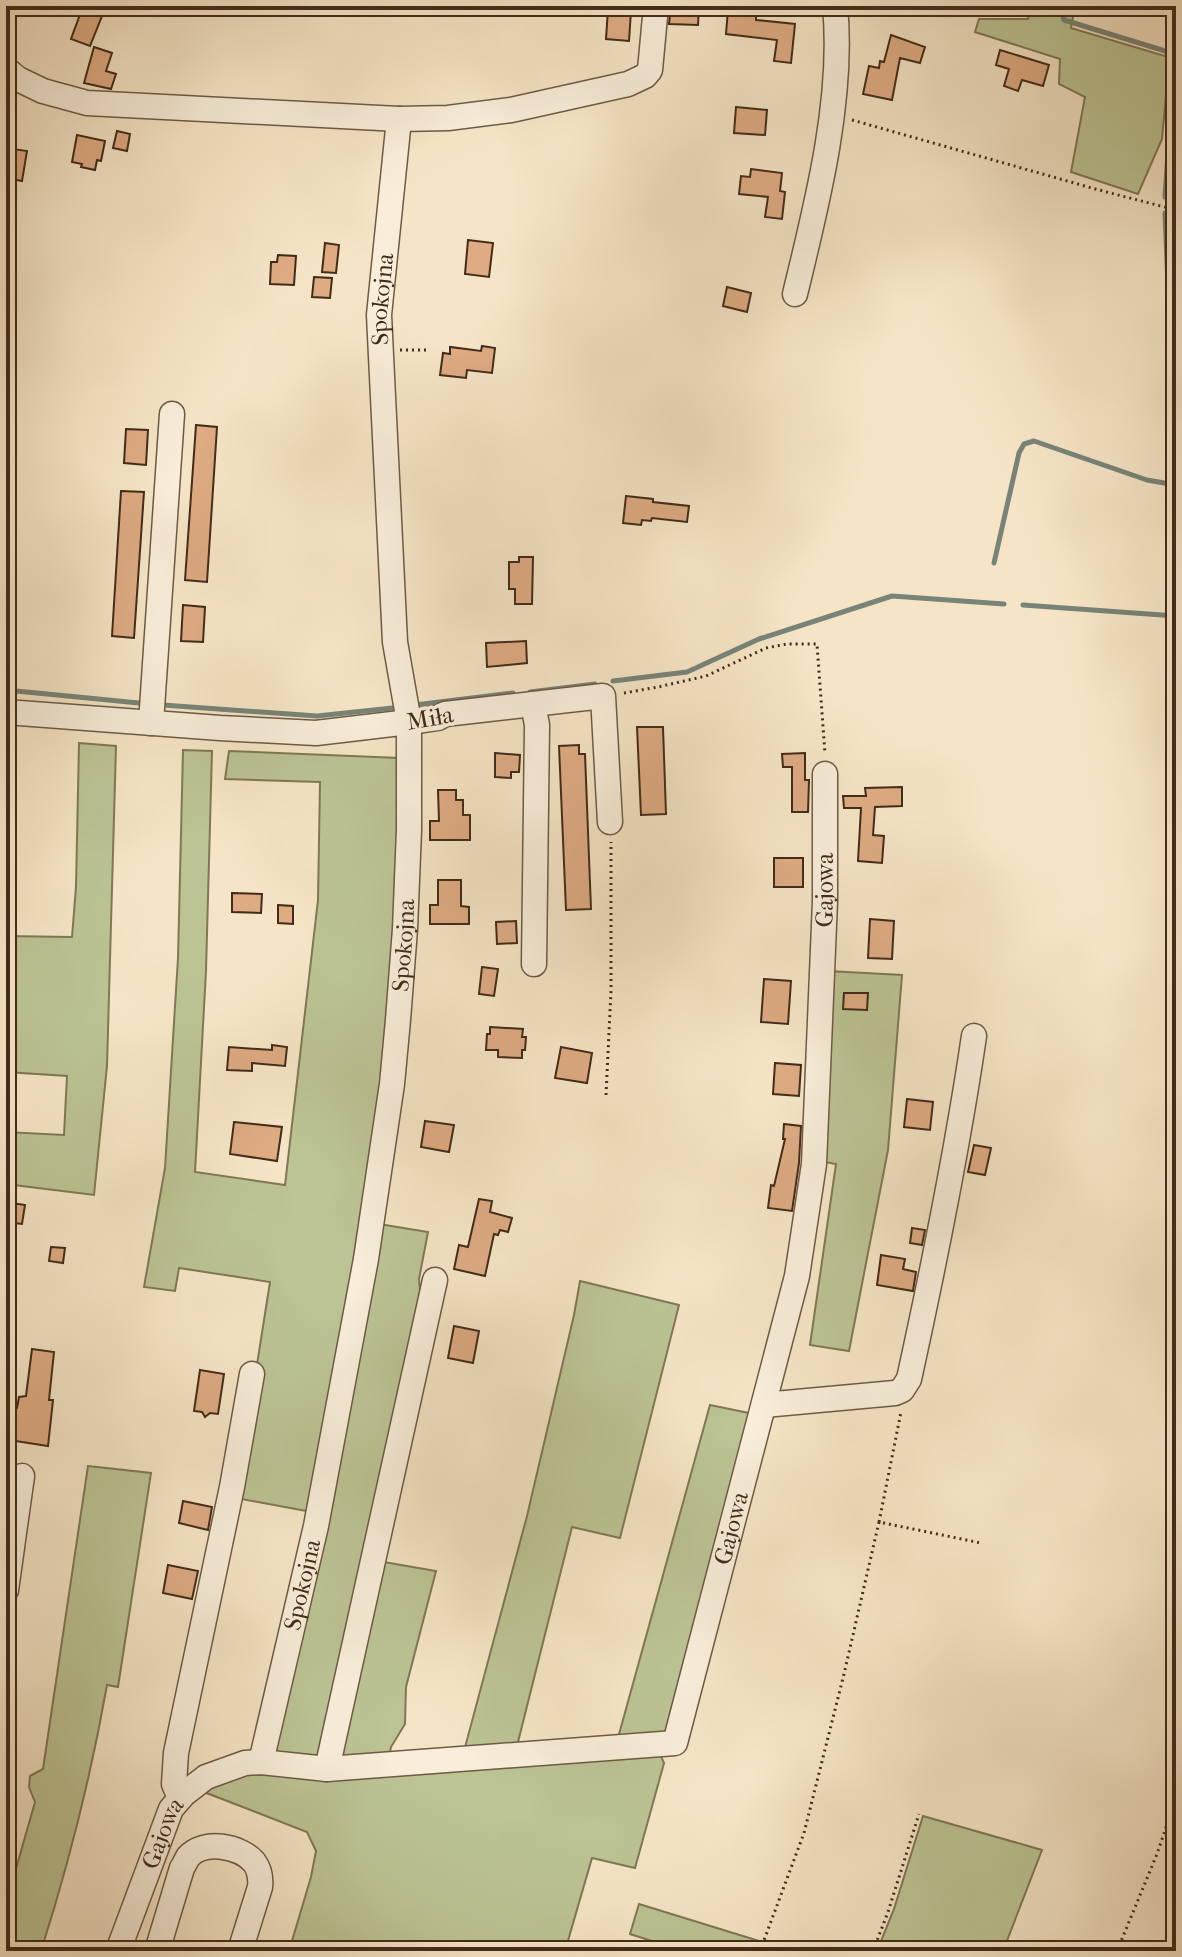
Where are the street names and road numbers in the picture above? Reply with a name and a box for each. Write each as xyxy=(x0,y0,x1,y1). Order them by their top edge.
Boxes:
street label: Spokojna xyxy=(365,251,399,346)
street label: Miła xyxy=(405,700,456,736)
street label: Gajowa xyxy=(810,852,839,928)
street label: Spokojna xyxy=(386,898,420,993)
street label: Gajowa xyxy=(708,1488,754,1568)
street label: Spokojna xyxy=(278,1536,327,1633)
street label: Gajowa xyxy=(136,1790,190,1873)

